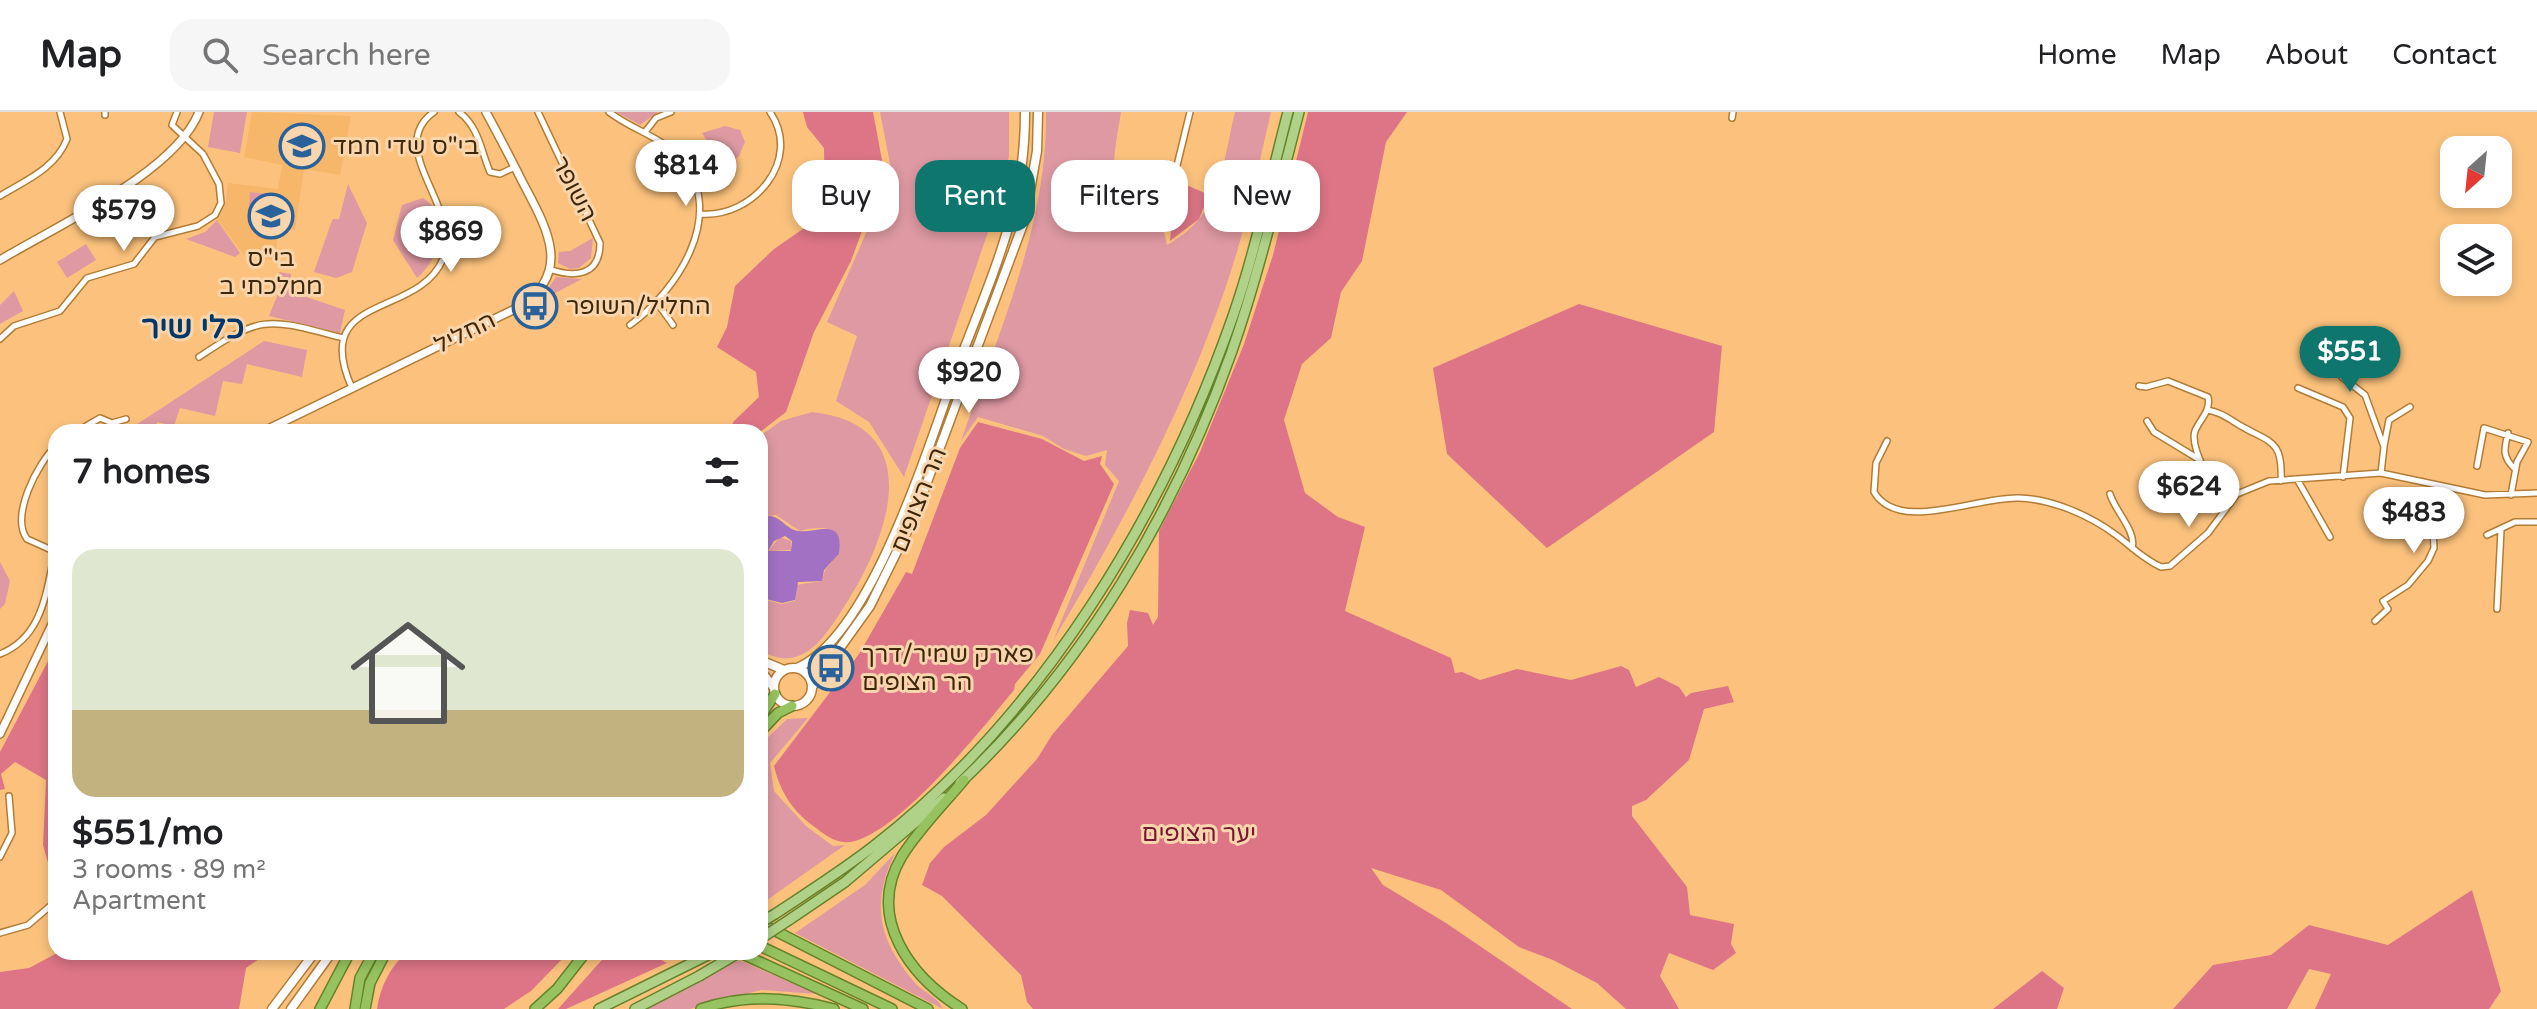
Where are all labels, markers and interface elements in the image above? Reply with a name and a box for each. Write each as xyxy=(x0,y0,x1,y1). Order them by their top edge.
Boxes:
search box xyxy=(170,19,730,91)
text: Map xyxy=(40,32,122,78)
icon: search xyxy=(198,33,242,77)
text: Search here xyxy=(262,37,431,74)
text: Home xyxy=(2037,38,2117,72)
text: Map xyxy=(2161,38,2221,72)
text: About xyxy=(2265,38,2348,72)
text: Contact xyxy=(2392,38,2497,72)
school or university icon: בי"ס שדי חמד xyxy=(278,122,326,170)
place label: בי"ס שדי חמד xyxy=(333,132,479,161)
north arrow xyxy=(2440,136,2512,208)
map controls xyxy=(2440,136,2512,296)
pin: $814 xyxy=(639,140,733,208)
text: $814 xyxy=(653,150,719,181)
street label: השופר xyxy=(545,151,603,227)
chip: Buy xyxy=(792,160,899,232)
chip: Rent xyxy=(915,160,1035,232)
chip: Filters xyxy=(1051,160,1188,232)
chip: New xyxy=(1204,160,1320,232)
pin: $579 xyxy=(77,185,171,253)
school or university icon: בי"ס ממלכתי ב xyxy=(247,192,295,240)
text: $579 xyxy=(91,195,157,226)
pin: $869 xyxy=(404,206,498,274)
text: $869 xyxy=(418,216,484,247)
button: layers xyxy=(2440,224,2512,296)
place label: בי"ס ממלכתי ב xyxy=(219,244,323,301)
bus stop icon: החליל/השופר xyxy=(511,282,559,330)
place label: החליל/השופר xyxy=(566,292,710,321)
street label: החליל xyxy=(430,306,500,360)
district label: כלי שיר xyxy=(141,309,245,347)
pin: $551 xyxy=(2303,326,2397,394)
text: $551 xyxy=(2317,336,2383,367)
pin: $920 xyxy=(922,347,1016,415)
text: $920 xyxy=(936,357,1002,388)
street label: הר הצופים xyxy=(885,443,953,557)
icon: filters xyxy=(700,450,744,494)
text: 7 homes xyxy=(72,452,210,493)
pin: $624 xyxy=(2142,461,2236,529)
text: $624 xyxy=(2156,471,2222,502)
pin: $483 xyxy=(2367,487,2461,555)
text: $483 xyxy=(2381,497,2447,528)
icon: home xyxy=(336,601,480,745)
place label: פארק שמיר/דרך הר הצופים xyxy=(862,640,1034,697)
bus stop icon: פארק שמיר/דרך הר הצופים xyxy=(807,644,855,692)
text: $551/mo xyxy=(72,813,223,854)
park label: יער הצופים xyxy=(1142,819,1256,848)
text: 3 rooms · 89 m² xyxy=(72,854,266,885)
text: Apartment xyxy=(72,885,206,916)

